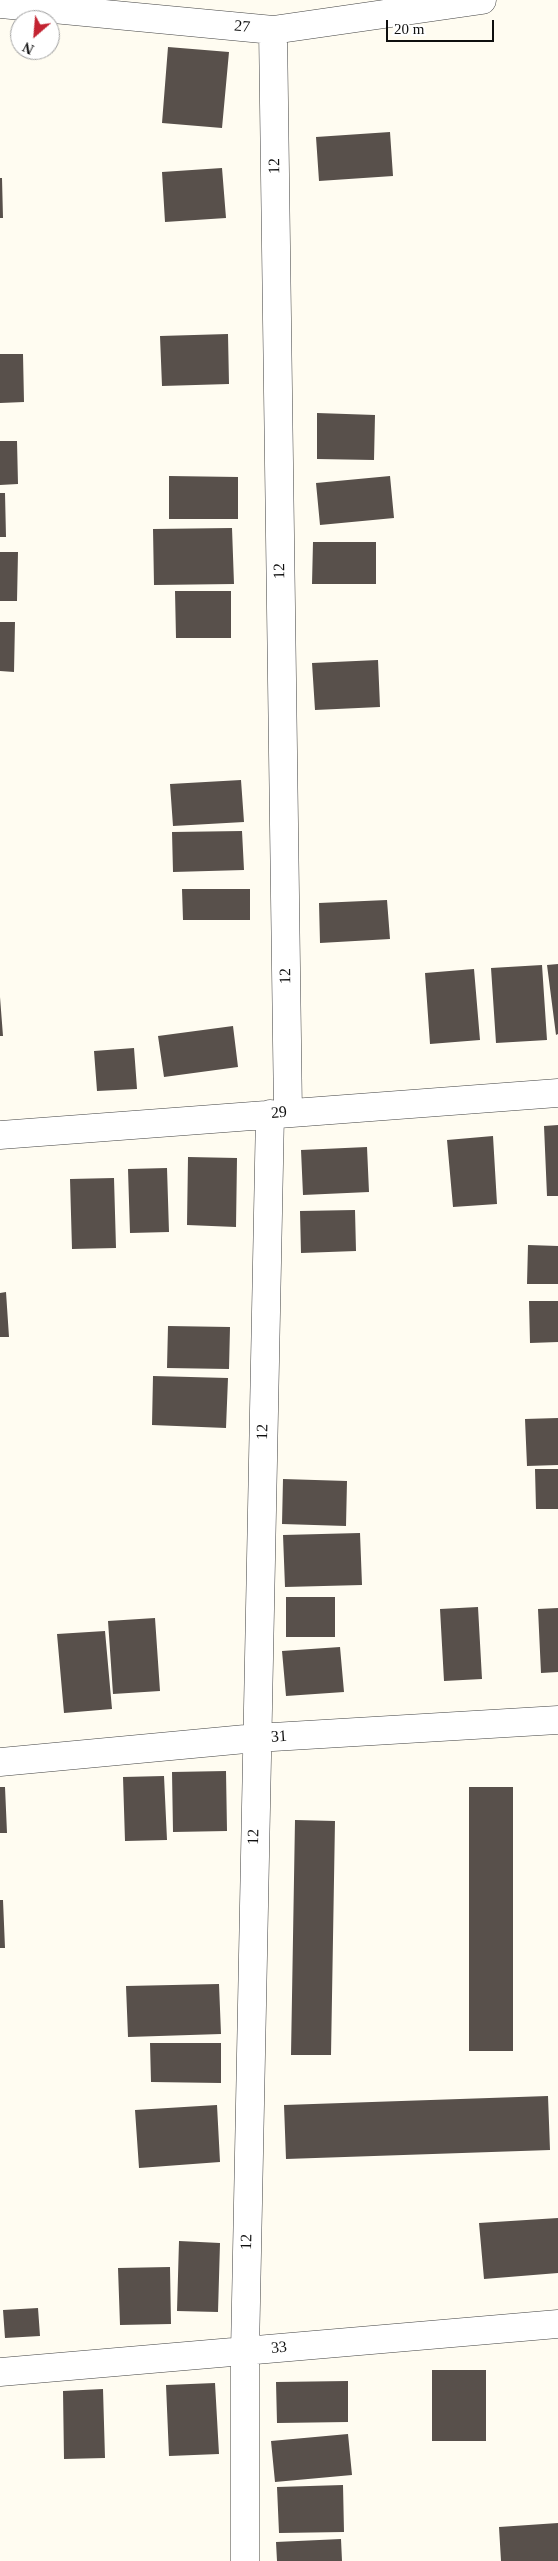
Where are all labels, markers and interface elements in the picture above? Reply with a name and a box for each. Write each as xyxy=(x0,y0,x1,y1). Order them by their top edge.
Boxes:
north arrow xyxy=(10,10,60,60)
scale bar xyxy=(388,10,496,42)
street label: 27 xyxy=(233,17,251,37)
text: 20 m xyxy=(394,21,424,37)
text: N xyxy=(21,39,36,57)
street label: 12 xyxy=(265,158,285,174)
street label: 12 xyxy=(270,563,290,579)
street label: 12 xyxy=(276,968,296,984)
street label: 29 xyxy=(270,1103,288,1123)
street label: 12 xyxy=(253,1424,273,1440)
street label: 31 xyxy=(270,1727,288,1747)
street label: 12 xyxy=(244,1829,264,1845)
street label: 12 xyxy=(237,2234,257,2250)
street label: 33 xyxy=(270,2338,288,2358)

